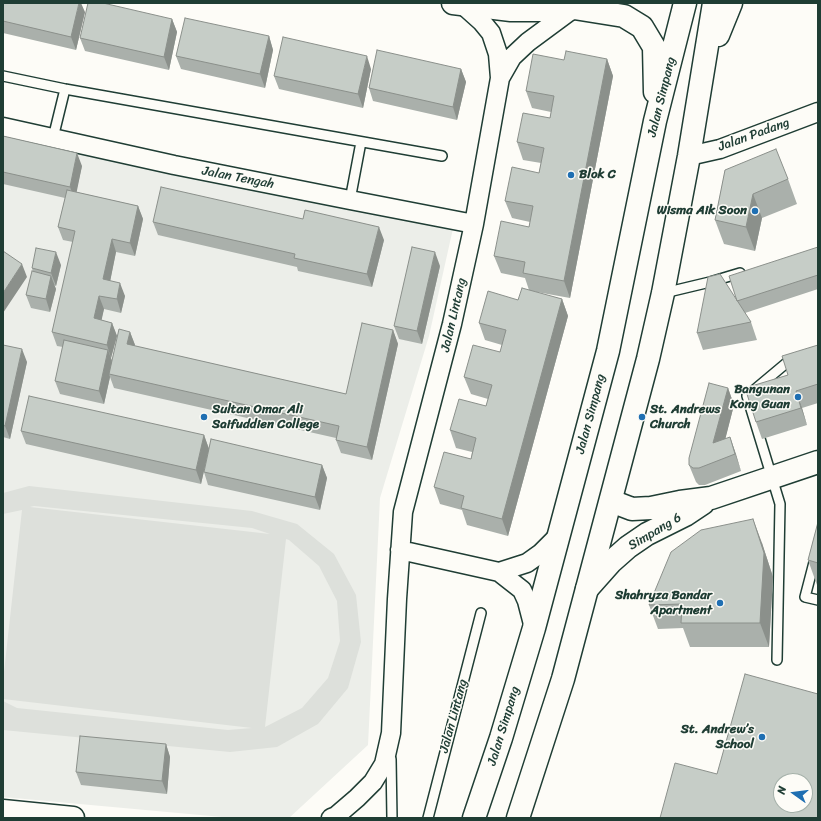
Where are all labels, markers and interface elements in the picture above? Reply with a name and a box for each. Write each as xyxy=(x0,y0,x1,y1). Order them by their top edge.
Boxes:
street label: Jalan Simpang xyxy=(645,55,679,139)
street label: Jalan Padang xyxy=(716,115,792,155)
street label: Jalan Tengah xyxy=(201,163,275,193)
place label: Blok C xyxy=(579,167,616,183)
marker: Blok C xyxy=(566,170,576,180)
place label: Wisma Aik Soon xyxy=(657,203,747,219)
marker: Wisma Aik Soon xyxy=(750,206,760,216)
street label: Jalan Lintang xyxy=(438,276,470,354)
street label: Jalan Simpang xyxy=(573,372,609,456)
place label: Bangunan Kong Guan xyxy=(730,382,790,413)
marker: Bangunan Kong Guan xyxy=(793,392,803,402)
place label: Sultan Omar Ali Saifuddien College xyxy=(212,402,319,433)
place label: St. Andrews Church xyxy=(650,402,721,433)
marker: Sultan Omar Ali Saifuddien College xyxy=(199,412,209,422)
marker: St. Andrews Church xyxy=(637,412,647,422)
street label: Simpang 6 xyxy=(625,510,685,554)
place label: Shahryza Bandar Apartment xyxy=(615,588,712,619)
marker: Shahryza Bandar Apartment xyxy=(715,598,725,608)
street label: Jalan Lintang xyxy=(437,677,471,755)
street label: Jalan Simpang xyxy=(485,685,523,767)
place label: St. Andrew’s School xyxy=(681,722,754,753)
marker: St. Andrew’s School xyxy=(757,732,767,742)
north arrow xyxy=(773,773,813,813)
text: N xyxy=(772,784,792,796)

